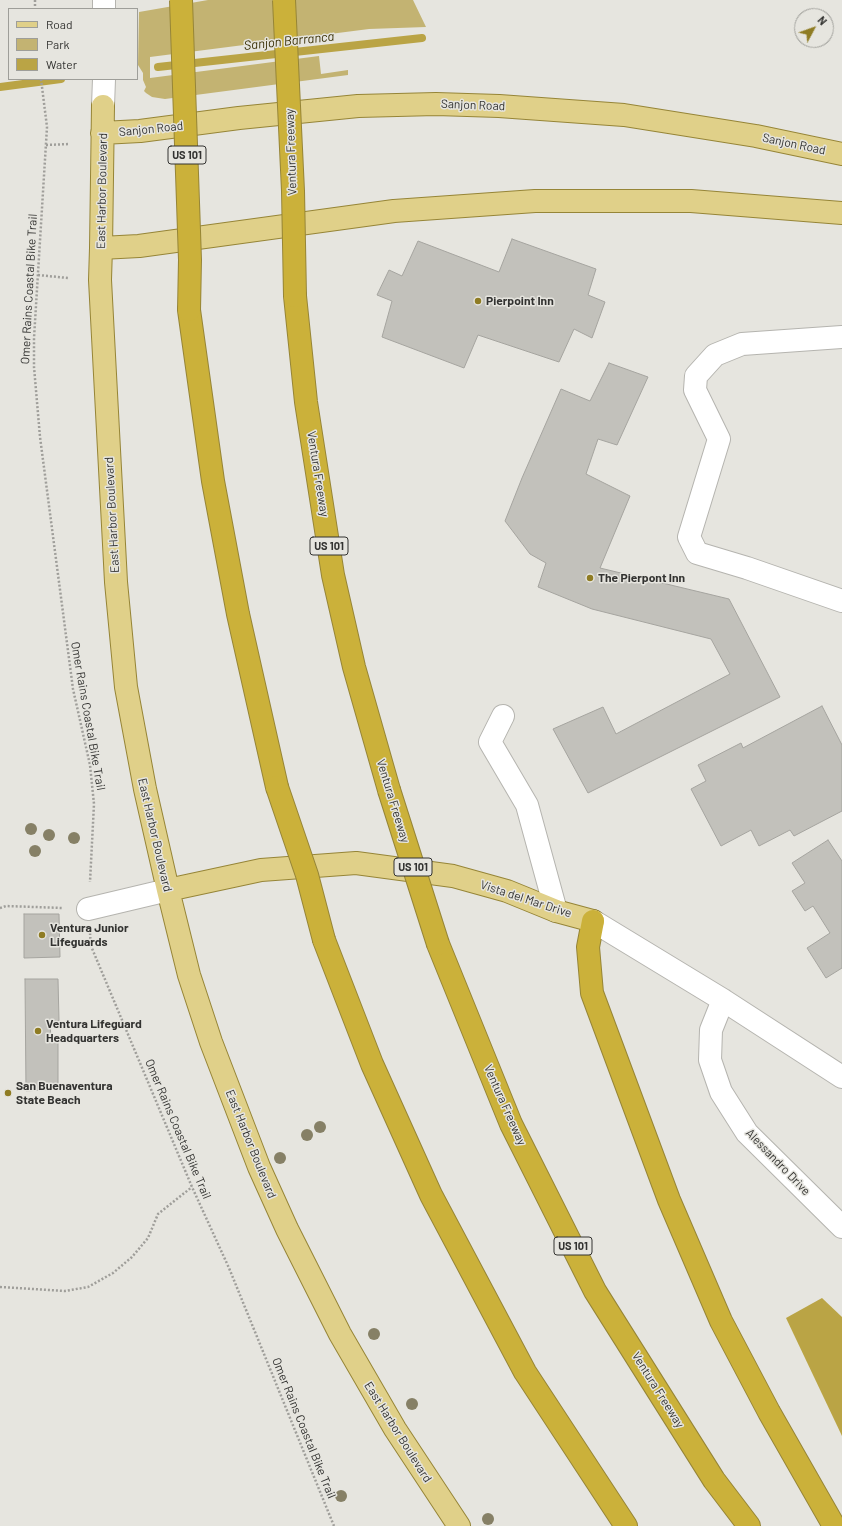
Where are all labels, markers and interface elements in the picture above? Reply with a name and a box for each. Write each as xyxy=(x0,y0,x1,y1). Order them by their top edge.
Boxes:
legend xyxy=(8,8,138,80)
north arrow xyxy=(794,8,834,48)
text: N xyxy=(815,13,830,27)
text: Road xyxy=(46,17,73,31)
water label: Sanjon Barranca xyxy=(243,28,335,54)
text: Park xyxy=(46,37,70,51)
text: Water xyxy=(46,57,77,71)
street label: Sanjon Road xyxy=(441,97,505,113)
street label: Ventura Freeway xyxy=(282,108,300,196)
street label: Sanjon Road xyxy=(118,118,184,140)
street label: Sanjon Road xyxy=(761,130,827,158)
street label: East Harbor Boulevard xyxy=(94,133,110,249)
road number: US 101 xyxy=(168,146,206,164)
street label: Omer Rains Coastal Bike Trail xyxy=(18,213,40,365)
place label: Pierpoint Inn xyxy=(486,294,554,308)
marker: Pierpoint Inn xyxy=(473,296,483,306)
street label: Ventura Freeway xyxy=(304,430,332,518)
street label: East Harbor Boulevard xyxy=(102,457,122,573)
road number: US 101 xyxy=(310,537,348,555)
place label: The Pierpont Inn xyxy=(598,571,685,585)
marker: The Pierpont Inn xyxy=(585,573,595,583)
street label: Omer Rains Coastal Bike Trail xyxy=(68,641,108,791)
street label: Ventura Freeway xyxy=(373,757,413,845)
street label: East Harbor Boulevard xyxy=(135,777,175,893)
road number: US 101 xyxy=(394,858,432,876)
street label: Vista del Mar Drive xyxy=(479,877,573,921)
place label: Ventura Junior Lifeguards xyxy=(50,921,129,949)
marker: Ventura Junior Lifeguards xyxy=(37,930,47,940)
place label: Ventura Lifeguard Headquarters xyxy=(46,1017,142,1045)
marker: Ventura Lifeguard Headquarters xyxy=(33,1026,43,1036)
street label: Omer Rains Coastal Bike Trail xyxy=(142,1057,214,1201)
street label: Ventura Freeway xyxy=(481,1062,529,1148)
place label: San Buenaventura State Beach xyxy=(16,1079,112,1107)
street label: East Harbor Boulevard xyxy=(223,1087,279,1201)
marker: San Buenaventura State Beach xyxy=(3,1088,13,1098)
street label: Alessandro Drive xyxy=(743,1126,813,1198)
road number: US 101 xyxy=(554,1237,592,1255)
street label: Ventura Freeway xyxy=(629,1349,687,1431)
street label: Omer Rains Coastal Bike Trail xyxy=(269,1355,339,1501)
street label: East Harbor Boulevard xyxy=(361,1379,435,1485)

